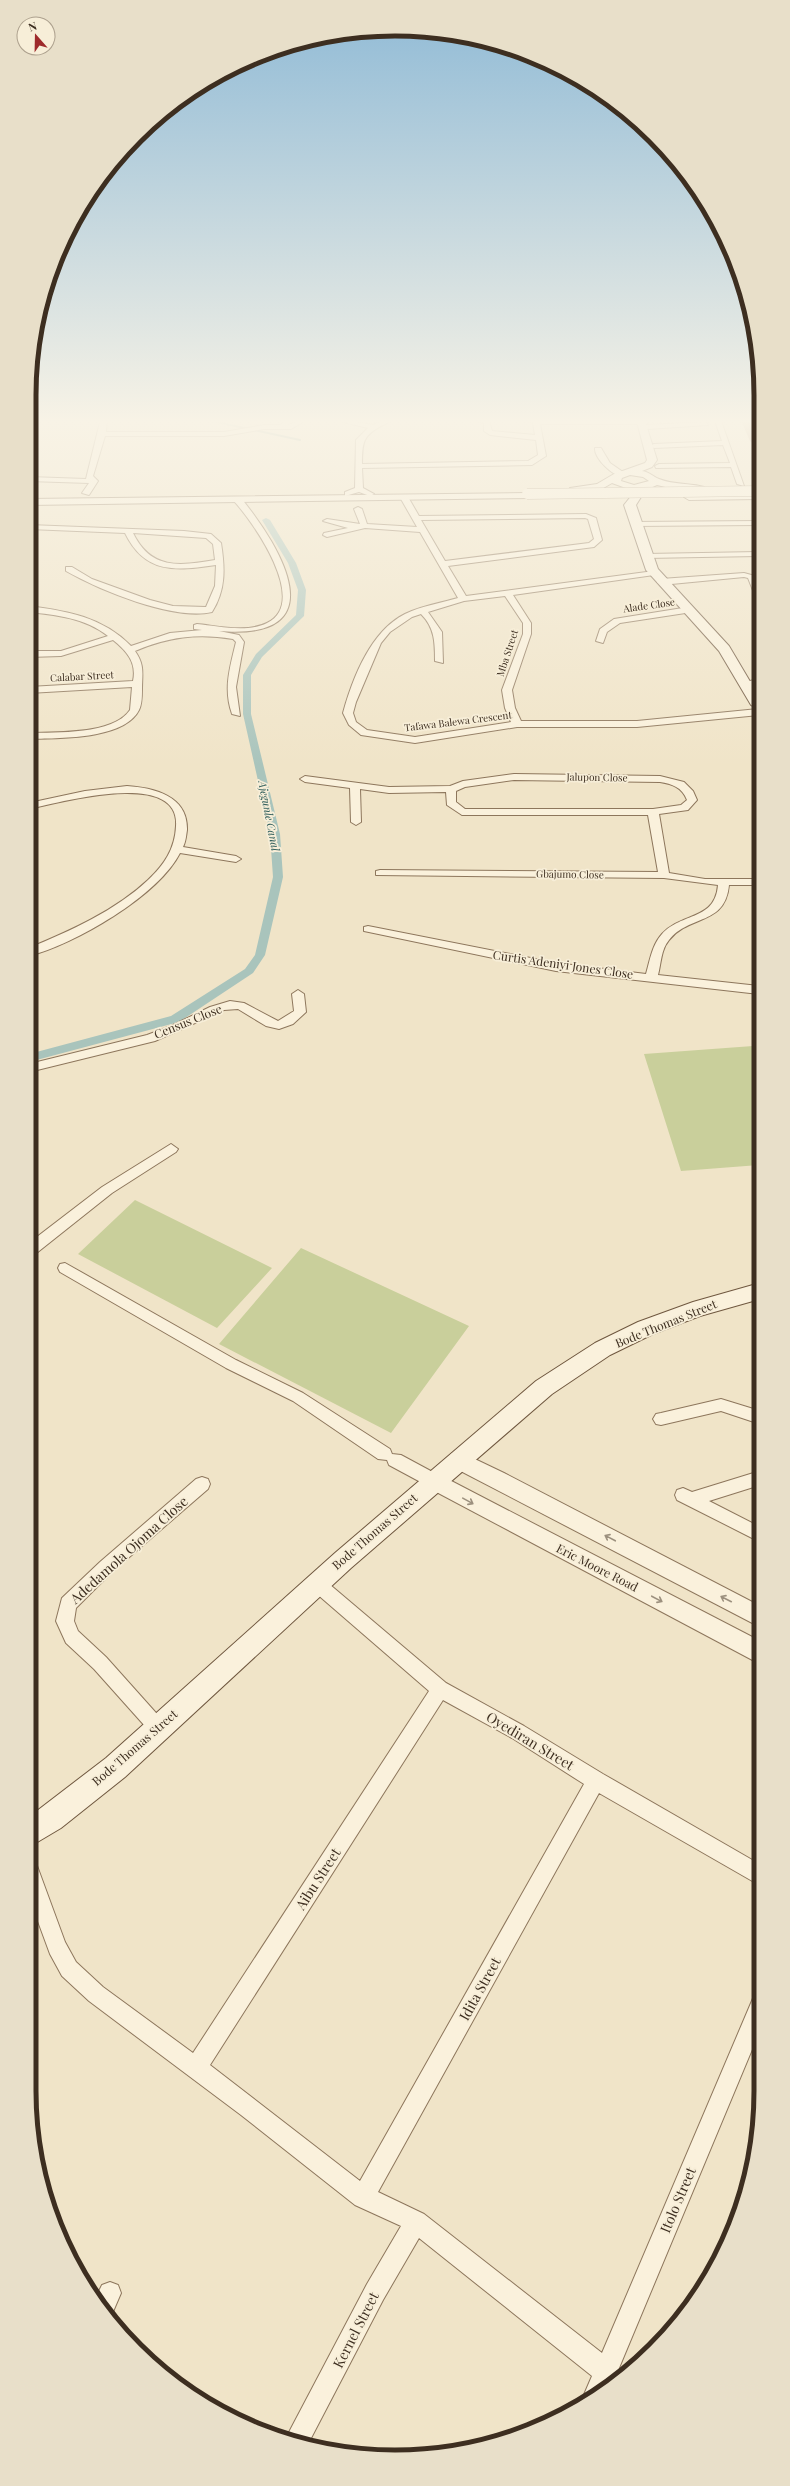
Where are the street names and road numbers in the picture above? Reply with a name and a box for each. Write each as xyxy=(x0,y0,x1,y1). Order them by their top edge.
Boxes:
street label: Alade Close xyxy=(621,594,676,616)
street label: Mba Street xyxy=(493,627,521,678)
street label: Calabar Street xyxy=(50,667,115,685)
street label: Tafawa Balewa Crescent xyxy=(403,707,513,735)
street label: Jalupon Close xyxy=(565,769,628,785)
street label: Gbajumo Close xyxy=(536,866,604,882)
street label: Curtis Adeniyi Jones Close xyxy=(492,946,634,982)
street label: Census Close xyxy=(151,1000,224,1042)
street label: Bode Thomas Street xyxy=(613,1295,719,1351)
street label: Bode Thomas Street xyxy=(328,1489,421,1573)
street label: Adedamola Ojoma Close xyxy=(65,1492,192,1608)
street label: Eric Moore Road xyxy=(554,1540,641,1595)
street label: Bode Thomas Street xyxy=(88,1705,181,1789)
street label: Oyediran Street xyxy=(483,1707,579,1775)
street label: Aibu Street xyxy=(290,1843,345,1914)
street label: Idita Street xyxy=(454,1953,505,2024)
street label: Itolo Street xyxy=(655,2163,700,2236)
street label: Kernel Street xyxy=(328,2288,383,2371)

